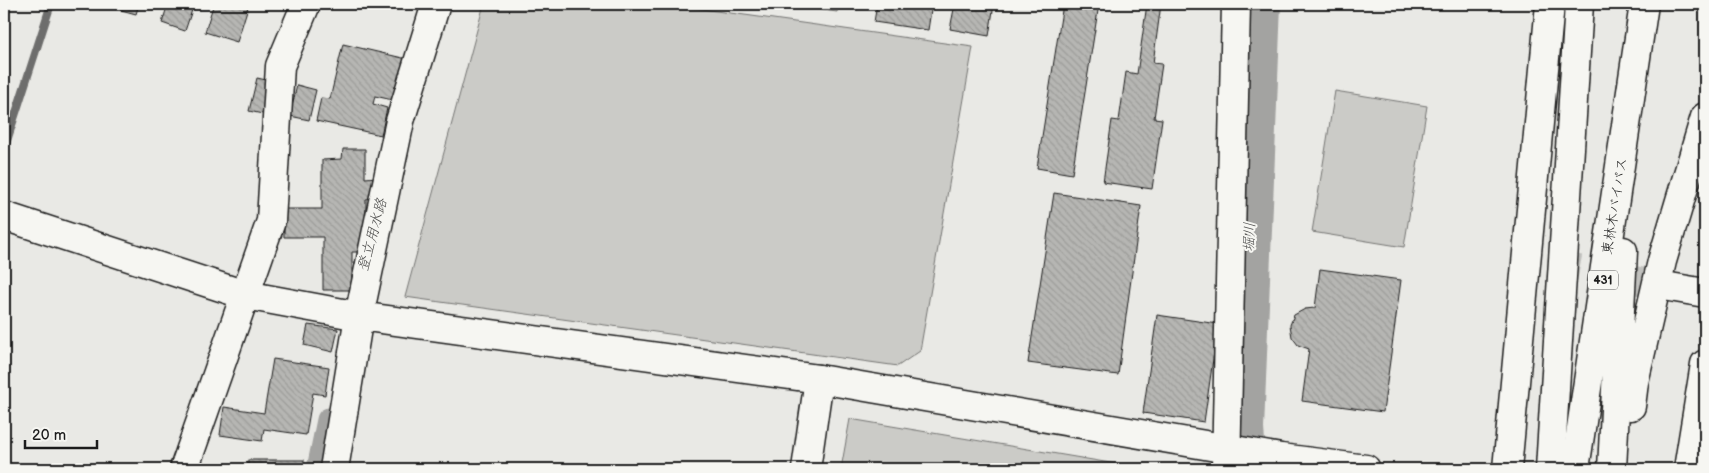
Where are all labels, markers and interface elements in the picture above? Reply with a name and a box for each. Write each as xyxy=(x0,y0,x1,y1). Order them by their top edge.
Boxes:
street label: 東林木バイパス xyxy=(1598,156,1631,256)
water label: 登立用水路 xyxy=(354,195,392,274)
water label: 堀川 xyxy=(1239,222,1260,252)
road number: 431 xyxy=(1588,270,1618,290)
scale bar xyxy=(25,418,98,450)
text: 20 m xyxy=(32,426,66,445)

